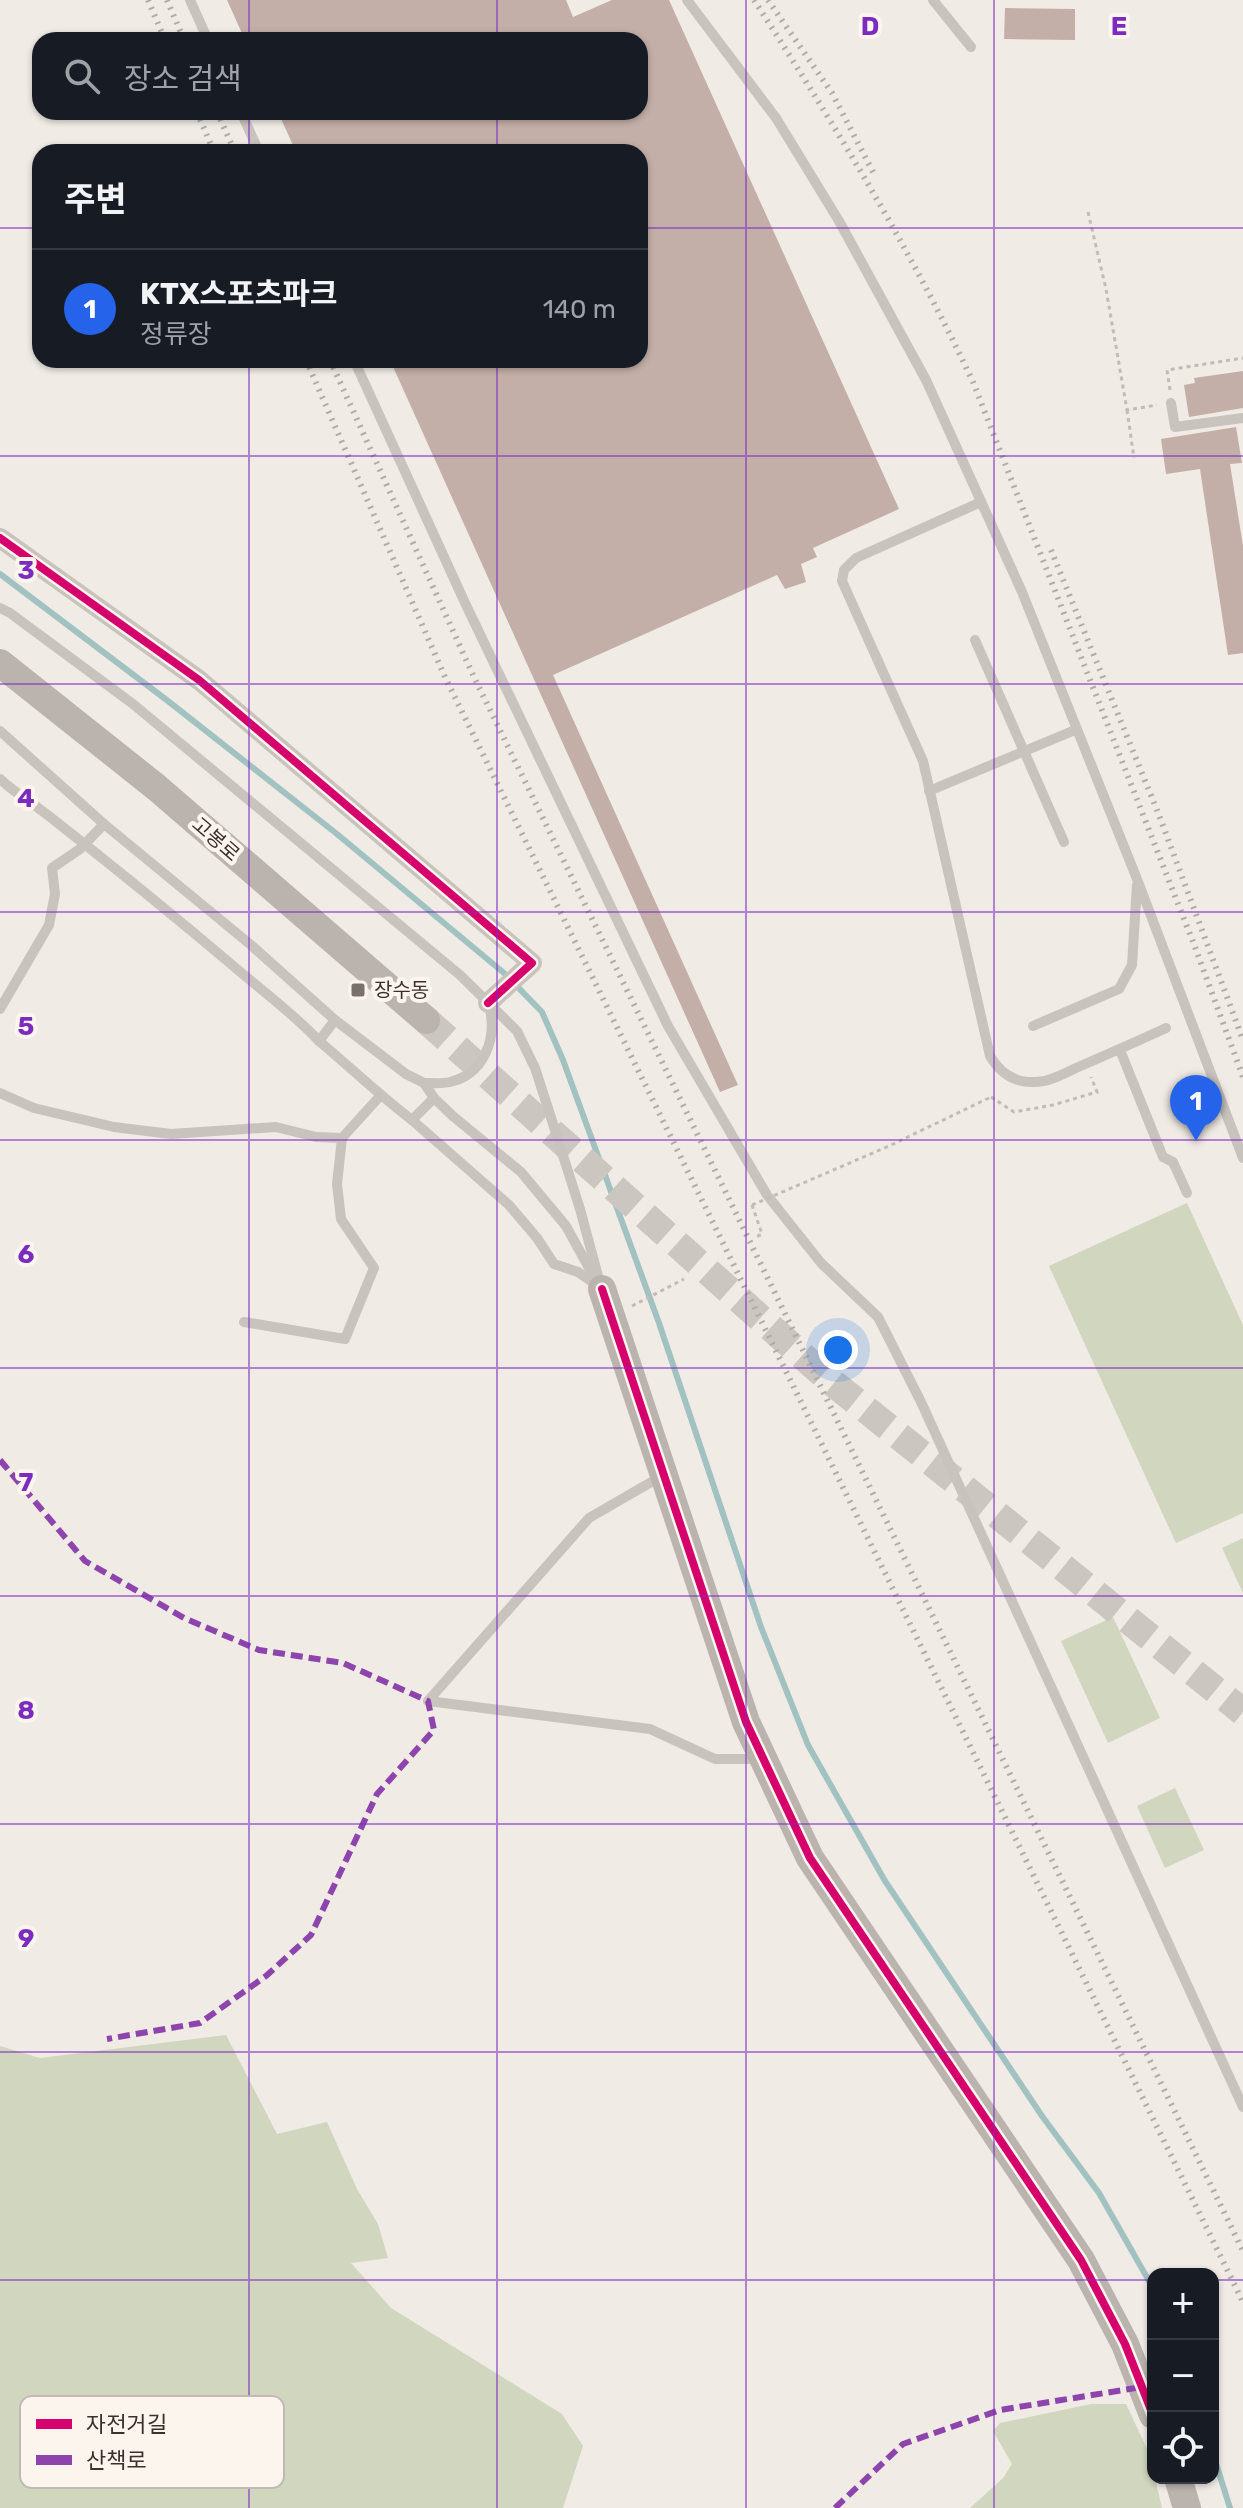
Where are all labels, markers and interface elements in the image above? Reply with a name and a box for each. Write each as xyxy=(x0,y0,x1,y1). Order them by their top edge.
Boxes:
text: D xyxy=(861,11,879,42)
text: E xyxy=(1111,11,1127,42)
search box xyxy=(32,32,648,120)
icon: search xyxy=(60,54,104,98)
text: 장소 검색 xyxy=(124,61,242,97)
text: 주변 xyxy=(64,179,127,220)
text: KTX스포츠파크 xyxy=(140,276,338,312)
text: 1 xyxy=(84,294,96,325)
text: 140 m xyxy=(543,294,616,325)
text: 정류장 xyxy=(140,319,212,350)
text: 3 xyxy=(17,555,35,586)
text: 4 xyxy=(17,783,35,814)
street label: 고봉로 xyxy=(187,812,245,866)
place label: 장수동 xyxy=(374,978,429,1002)
marker: 장수동 xyxy=(349,981,367,999)
text: 5 xyxy=(18,1011,34,1042)
pin: 1 xyxy=(1170,1075,1222,1141)
text: 6 xyxy=(18,1239,35,1270)
your location xyxy=(818,1330,858,1370)
text: 7 xyxy=(19,1467,34,1498)
text: 8 xyxy=(17,1695,35,1726)
text: 9 xyxy=(18,1923,34,1954)
map controls xyxy=(1147,2268,1219,2484)
button: + xyxy=(1147,2268,1219,2340)
button: − xyxy=(1147,2340,1219,2412)
legend xyxy=(20,2396,284,2488)
text: 자전거길 xyxy=(86,2411,167,2438)
button: locate xyxy=(1147,2412,1219,2484)
text: 산책로 xyxy=(86,2447,147,2474)

